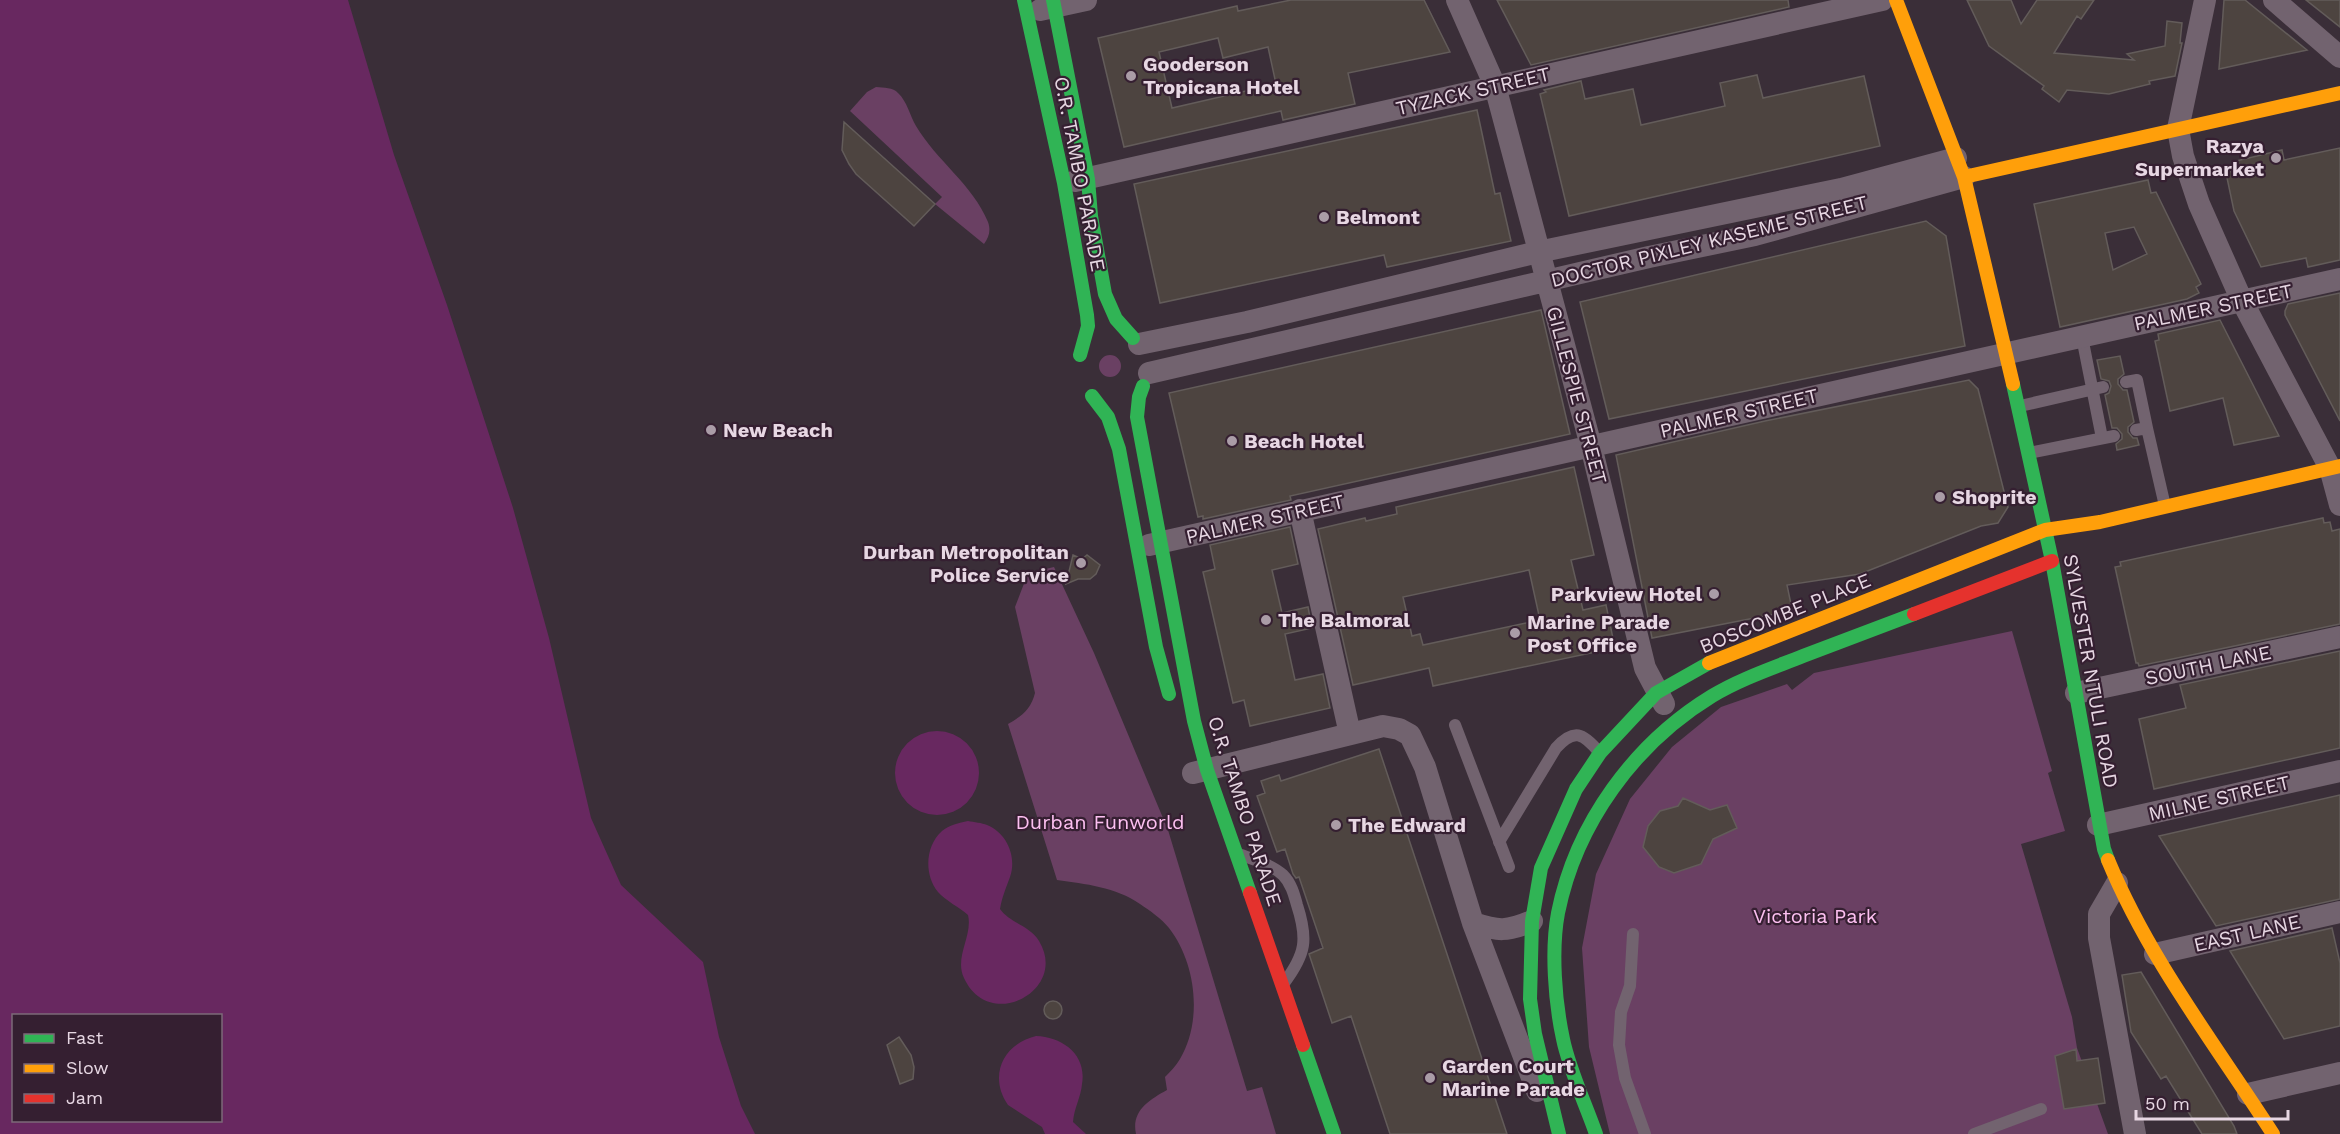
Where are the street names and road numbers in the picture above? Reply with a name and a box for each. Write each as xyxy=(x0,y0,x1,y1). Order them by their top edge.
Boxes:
street label: TYZACK STREET xyxy=(1394,62,1552,120)
street label: O.R. TAMBO PARADE xyxy=(1049,74,1111,274)
street label: DOCTOR PIXLEY KASEME STREET xyxy=(1548,190,1870,292)
street label: PALMER STREET xyxy=(2131,278,2295,336)
street label: GILLESPIE STREET xyxy=(1542,304,1612,486)
street label: PALMER STREET xyxy=(1658,383,1820,443)
street label: PALMER STREET xyxy=(1184,489,1346,549)
street label: SYLVESTER NTULI ROAD xyxy=(2059,552,2123,790)
street label: BOSCOMBE PLACE xyxy=(1696,568,1874,658)
street label: SOUTH LANE xyxy=(2143,640,2273,690)
street label: O.R. TAMBO PARADE xyxy=(1203,713,1287,909)
street label: MILNE STREET xyxy=(2146,770,2292,826)
street label: EAST LANE xyxy=(2191,909,2303,957)

